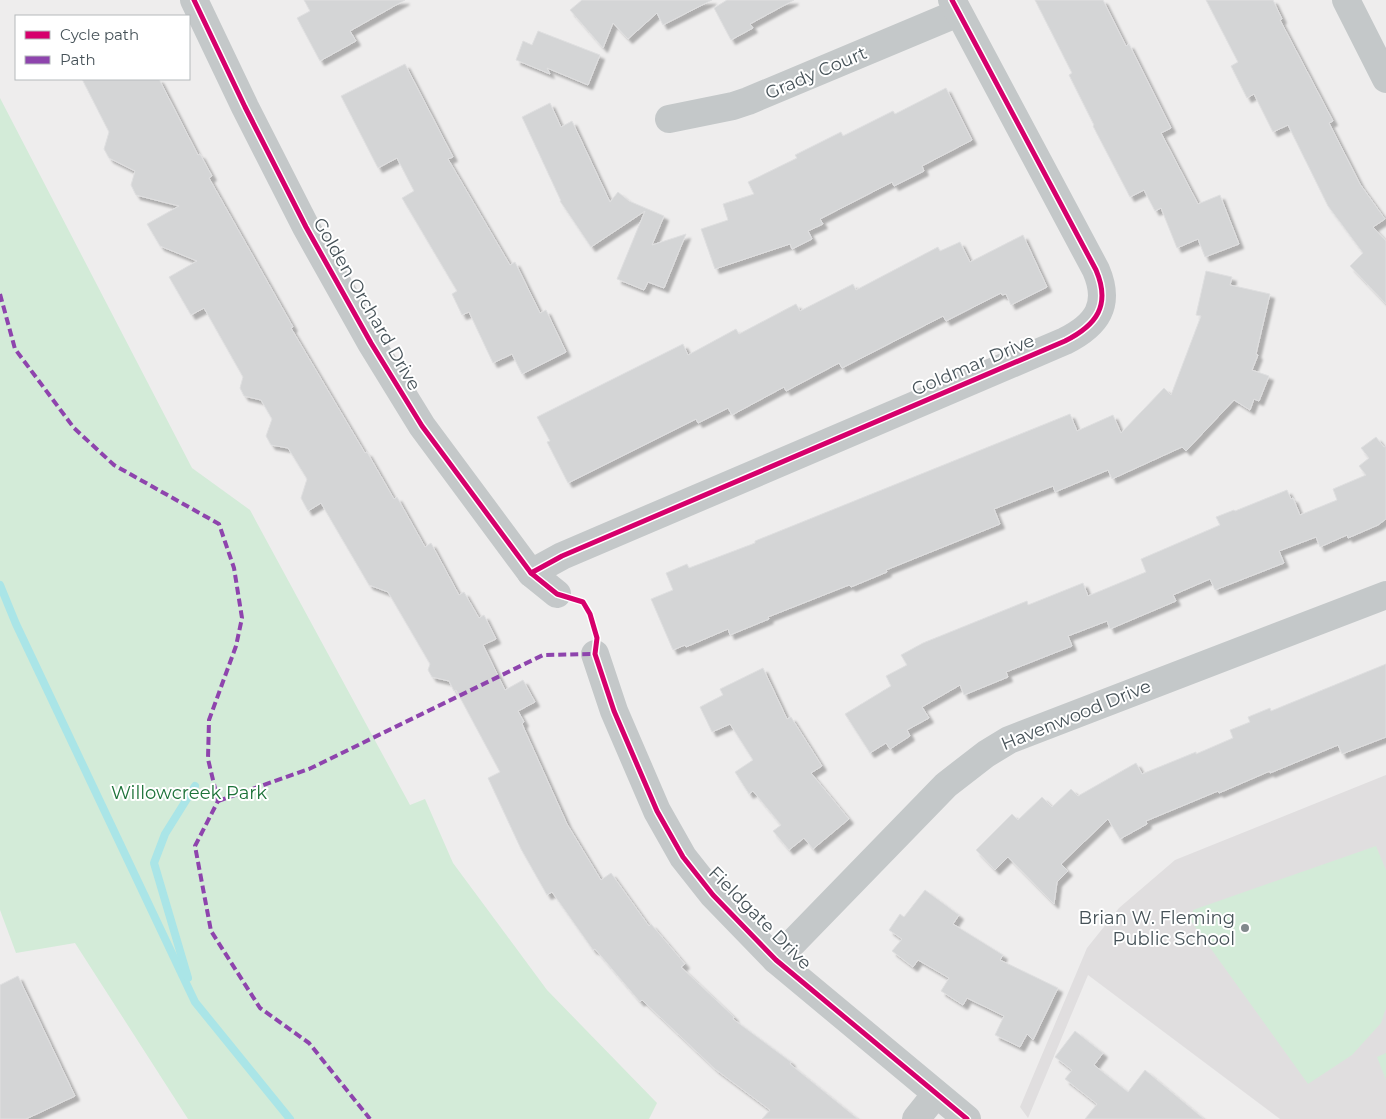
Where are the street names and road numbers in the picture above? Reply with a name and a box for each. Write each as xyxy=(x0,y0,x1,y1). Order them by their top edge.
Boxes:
street label: Grady Court xyxy=(762,42,870,104)
street label: Golden Orchard Drive xyxy=(308,214,426,394)
street label: Goldmar Drive xyxy=(908,329,1038,401)
street label: Havenwood Drive xyxy=(998,675,1154,755)
street label: Fieldgate Drive xyxy=(704,862,816,974)

